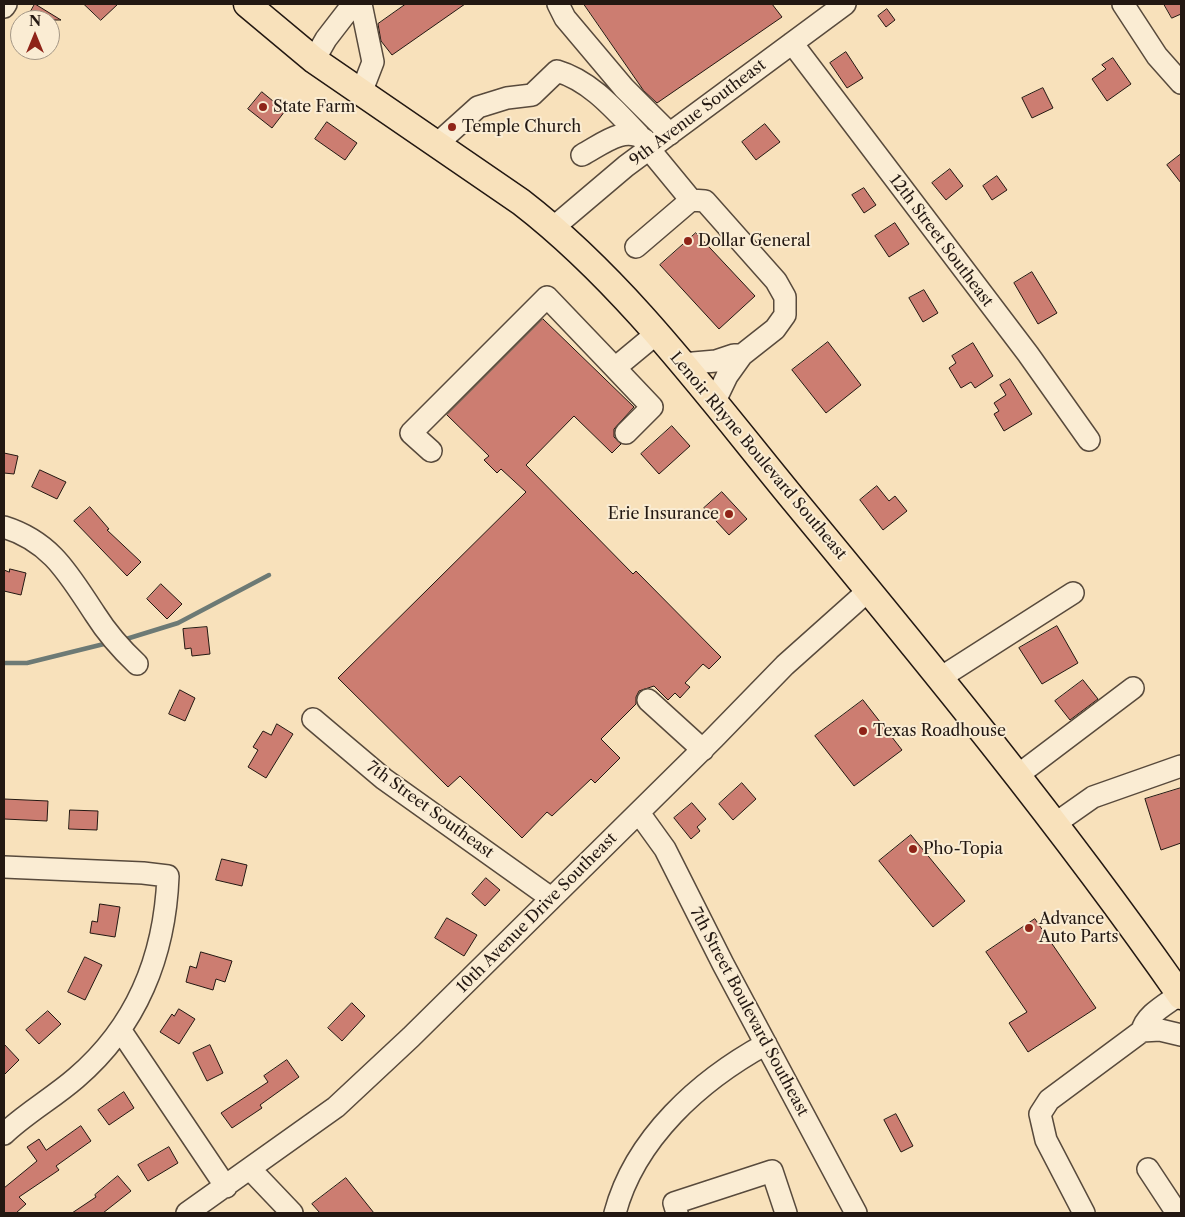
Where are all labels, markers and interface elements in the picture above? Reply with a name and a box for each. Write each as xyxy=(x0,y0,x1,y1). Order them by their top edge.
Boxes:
north arrow xyxy=(10,10,60,60)
text: N xyxy=(29,12,41,30)
street label: 9th Avenue Southeast xyxy=(626,56,770,170)
place label: State Farm xyxy=(273,97,355,117)
marker: State Farm xyxy=(257,101,269,113)
place label: Temple Church xyxy=(462,117,581,137)
marker: Temple Church xyxy=(446,121,458,133)
street label: 12th Street Southeast xyxy=(885,171,997,311)
place label: Dollar General xyxy=(698,231,810,251)
marker: Dollar General xyxy=(682,235,694,247)
street label: Lenoir Rhyne Boulevard Southeast xyxy=(666,348,850,564)
place label: Erie Insurance xyxy=(608,504,719,524)
marker: Erie Insurance xyxy=(723,508,735,520)
place label: Texas Roadhouse xyxy=(873,721,1006,741)
marker: Texas Roadhouse xyxy=(857,725,869,737)
street label: 7th Street Southeast xyxy=(363,757,497,863)
street label: 10th Avenue Drive Southeast xyxy=(453,829,621,997)
place label: Pho-Topia xyxy=(923,839,1003,859)
marker: Pho-Topia xyxy=(907,843,919,855)
street label: 7th Street Boulevard Southeast xyxy=(686,904,812,1120)
place label: Advance Auto Parts xyxy=(1039,909,1118,947)
marker: Advance Auto Parts xyxy=(1023,922,1035,934)

